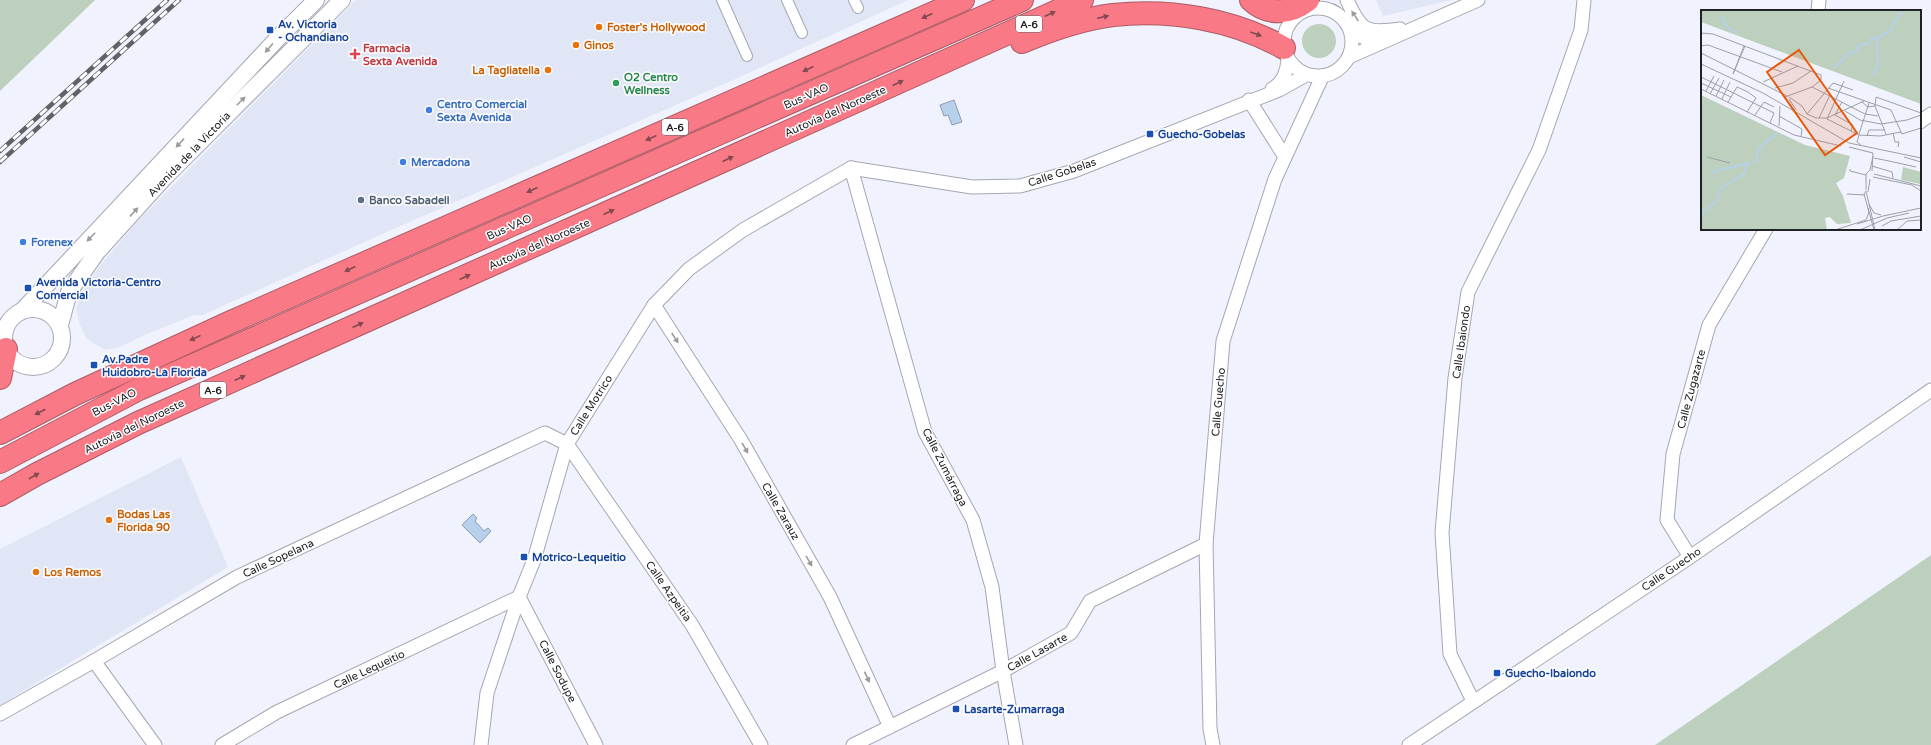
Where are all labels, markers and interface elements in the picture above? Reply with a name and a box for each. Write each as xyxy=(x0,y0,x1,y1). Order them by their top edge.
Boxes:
one-way arrow xyxy=(1352,10,1359,22)
inset map xyxy=(1701,10,1921,230)
one-way arrow xyxy=(1045,11,1056,17)
one-way arrow xyxy=(922,13,933,19)
one-way arrow xyxy=(1097,14,1109,20)
road number: A-6 xyxy=(1016,16,1042,32)
place label: Av. Victoria - Ochandiano xyxy=(278,18,349,44)
place label: Foster's Hollywood xyxy=(607,21,706,35)
marker: Foster's Hollywood xyxy=(594,22,604,32)
marker: Av. Victoria - Ochandiano xyxy=(265,25,275,35)
one-way arrow xyxy=(1250,32,1262,38)
place label: Ginos xyxy=(584,39,614,52)
marker: Ginos xyxy=(571,40,581,50)
place label: Farmacia Sexta Avenida xyxy=(363,42,437,68)
one-way arrow xyxy=(265,43,274,53)
marker: Farmacia Sexta Avenida xyxy=(350,49,360,59)
place label: La Tagliatella xyxy=(472,64,540,78)
marker: La Tagliatella xyxy=(543,65,553,75)
one-way arrow xyxy=(802,66,814,72)
place label: O2 Centro Wellness xyxy=(624,71,678,97)
marker: O2 Centro Wellness xyxy=(611,78,621,88)
one-way arrow xyxy=(892,80,903,86)
street label: Bus-VAO xyxy=(782,81,831,112)
street label: Autovía del Noroeste xyxy=(782,83,888,140)
one-way arrow xyxy=(236,96,246,106)
place label: Centro Comercial Sexta Avenida xyxy=(437,98,527,124)
marker: Centro Comercial Sexta Avenida xyxy=(424,105,434,115)
street label: Avenida de la Victoria xyxy=(145,109,233,200)
road number: A-6 xyxy=(662,119,688,135)
place label: Guecho-Gobelas xyxy=(1158,128,1246,141)
marker: Guecho-Gobelas xyxy=(1145,129,1155,139)
one-way arrow xyxy=(645,134,657,141)
one-way arrow xyxy=(176,138,185,148)
street label: Calle Gobelas xyxy=(1026,155,1098,190)
place label: Mercadona xyxy=(411,156,470,169)
one-way arrow xyxy=(722,156,734,162)
marker: Mercadona xyxy=(398,157,408,167)
one-way arrow xyxy=(526,187,537,193)
place label: Banco Sabadell xyxy=(369,194,450,207)
marker: Banco Sabadell xyxy=(356,195,366,205)
one-way arrow xyxy=(129,207,138,217)
one-way arrow xyxy=(604,209,615,215)
street label: Bus-VAO xyxy=(485,212,534,243)
street label: Autovía del Noroeste xyxy=(486,216,592,273)
one-way arrow xyxy=(86,232,96,242)
place label: Forenex xyxy=(31,236,73,249)
marker: Forenex xyxy=(18,237,28,247)
one-way arrow xyxy=(344,267,356,273)
one-way arrow xyxy=(460,274,471,280)
place label: Avenida Victoria-Centro Comercial xyxy=(36,276,161,302)
marker: Avenida Victoria-Centro Comercial xyxy=(23,283,33,293)
street label: Calle Ibaiondo xyxy=(1450,304,1473,380)
one-way arrow xyxy=(353,322,364,328)
one-way arrow xyxy=(671,333,679,343)
one-way arrow xyxy=(189,336,201,342)
street label: Calle Zugazarte xyxy=(1675,348,1708,430)
place label: Av.Padre Huidobro-La Florida xyxy=(102,353,207,379)
marker: Av.Padre Huidobro-La Florida xyxy=(89,360,99,370)
street label: Calle Guecho xyxy=(1209,367,1228,437)
street label: Calle Motrico xyxy=(568,372,615,438)
one-way arrow xyxy=(234,374,246,380)
road number: A-6 xyxy=(200,382,226,398)
street label: Bus-VAO xyxy=(90,386,139,419)
street label: Autovía del Noroeste xyxy=(82,397,186,456)
one-way arrow xyxy=(35,409,46,415)
street label: Calle Zumárraga xyxy=(919,426,970,509)
one-way arrow xyxy=(741,442,748,454)
one-way arrow xyxy=(28,472,40,479)
street label: Calle Zarauz xyxy=(759,480,802,543)
place label: Bodas Las Florida 90 xyxy=(117,508,171,534)
marker: Bodas Las Florida 90 xyxy=(104,515,114,525)
street label: Calle Sopelana xyxy=(241,536,316,581)
street label: Calle Guecho xyxy=(1639,545,1704,594)
place label: Motrico-Lequeitio xyxy=(532,551,626,565)
marker: Motrico-Lequeitio xyxy=(519,552,529,562)
one-way arrow xyxy=(806,555,813,566)
street label: Calle Azpeitia xyxy=(643,558,694,624)
place label: Los Remos xyxy=(44,566,102,579)
marker: Los Remos xyxy=(31,567,41,577)
street label: Calle Lasarte xyxy=(1005,631,1070,674)
street label: Calle Sodupe xyxy=(536,638,579,705)
street label: Calle Lequeitio xyxy=(331,647,407,692)
place label: Guecho-Ibaiondo xyxy=(1505,667,1596,680)
marker: Guecho-Ibaiondo xyxy=(1492,668,1502,678)
one-way arrow xyxy=(864,671,870,682)
place label: Lasarte-Zumarraga xyxy=(964,703,1065,717)
marker: Lasarte-Zumarraga xyxy=(951,704,961,714)

